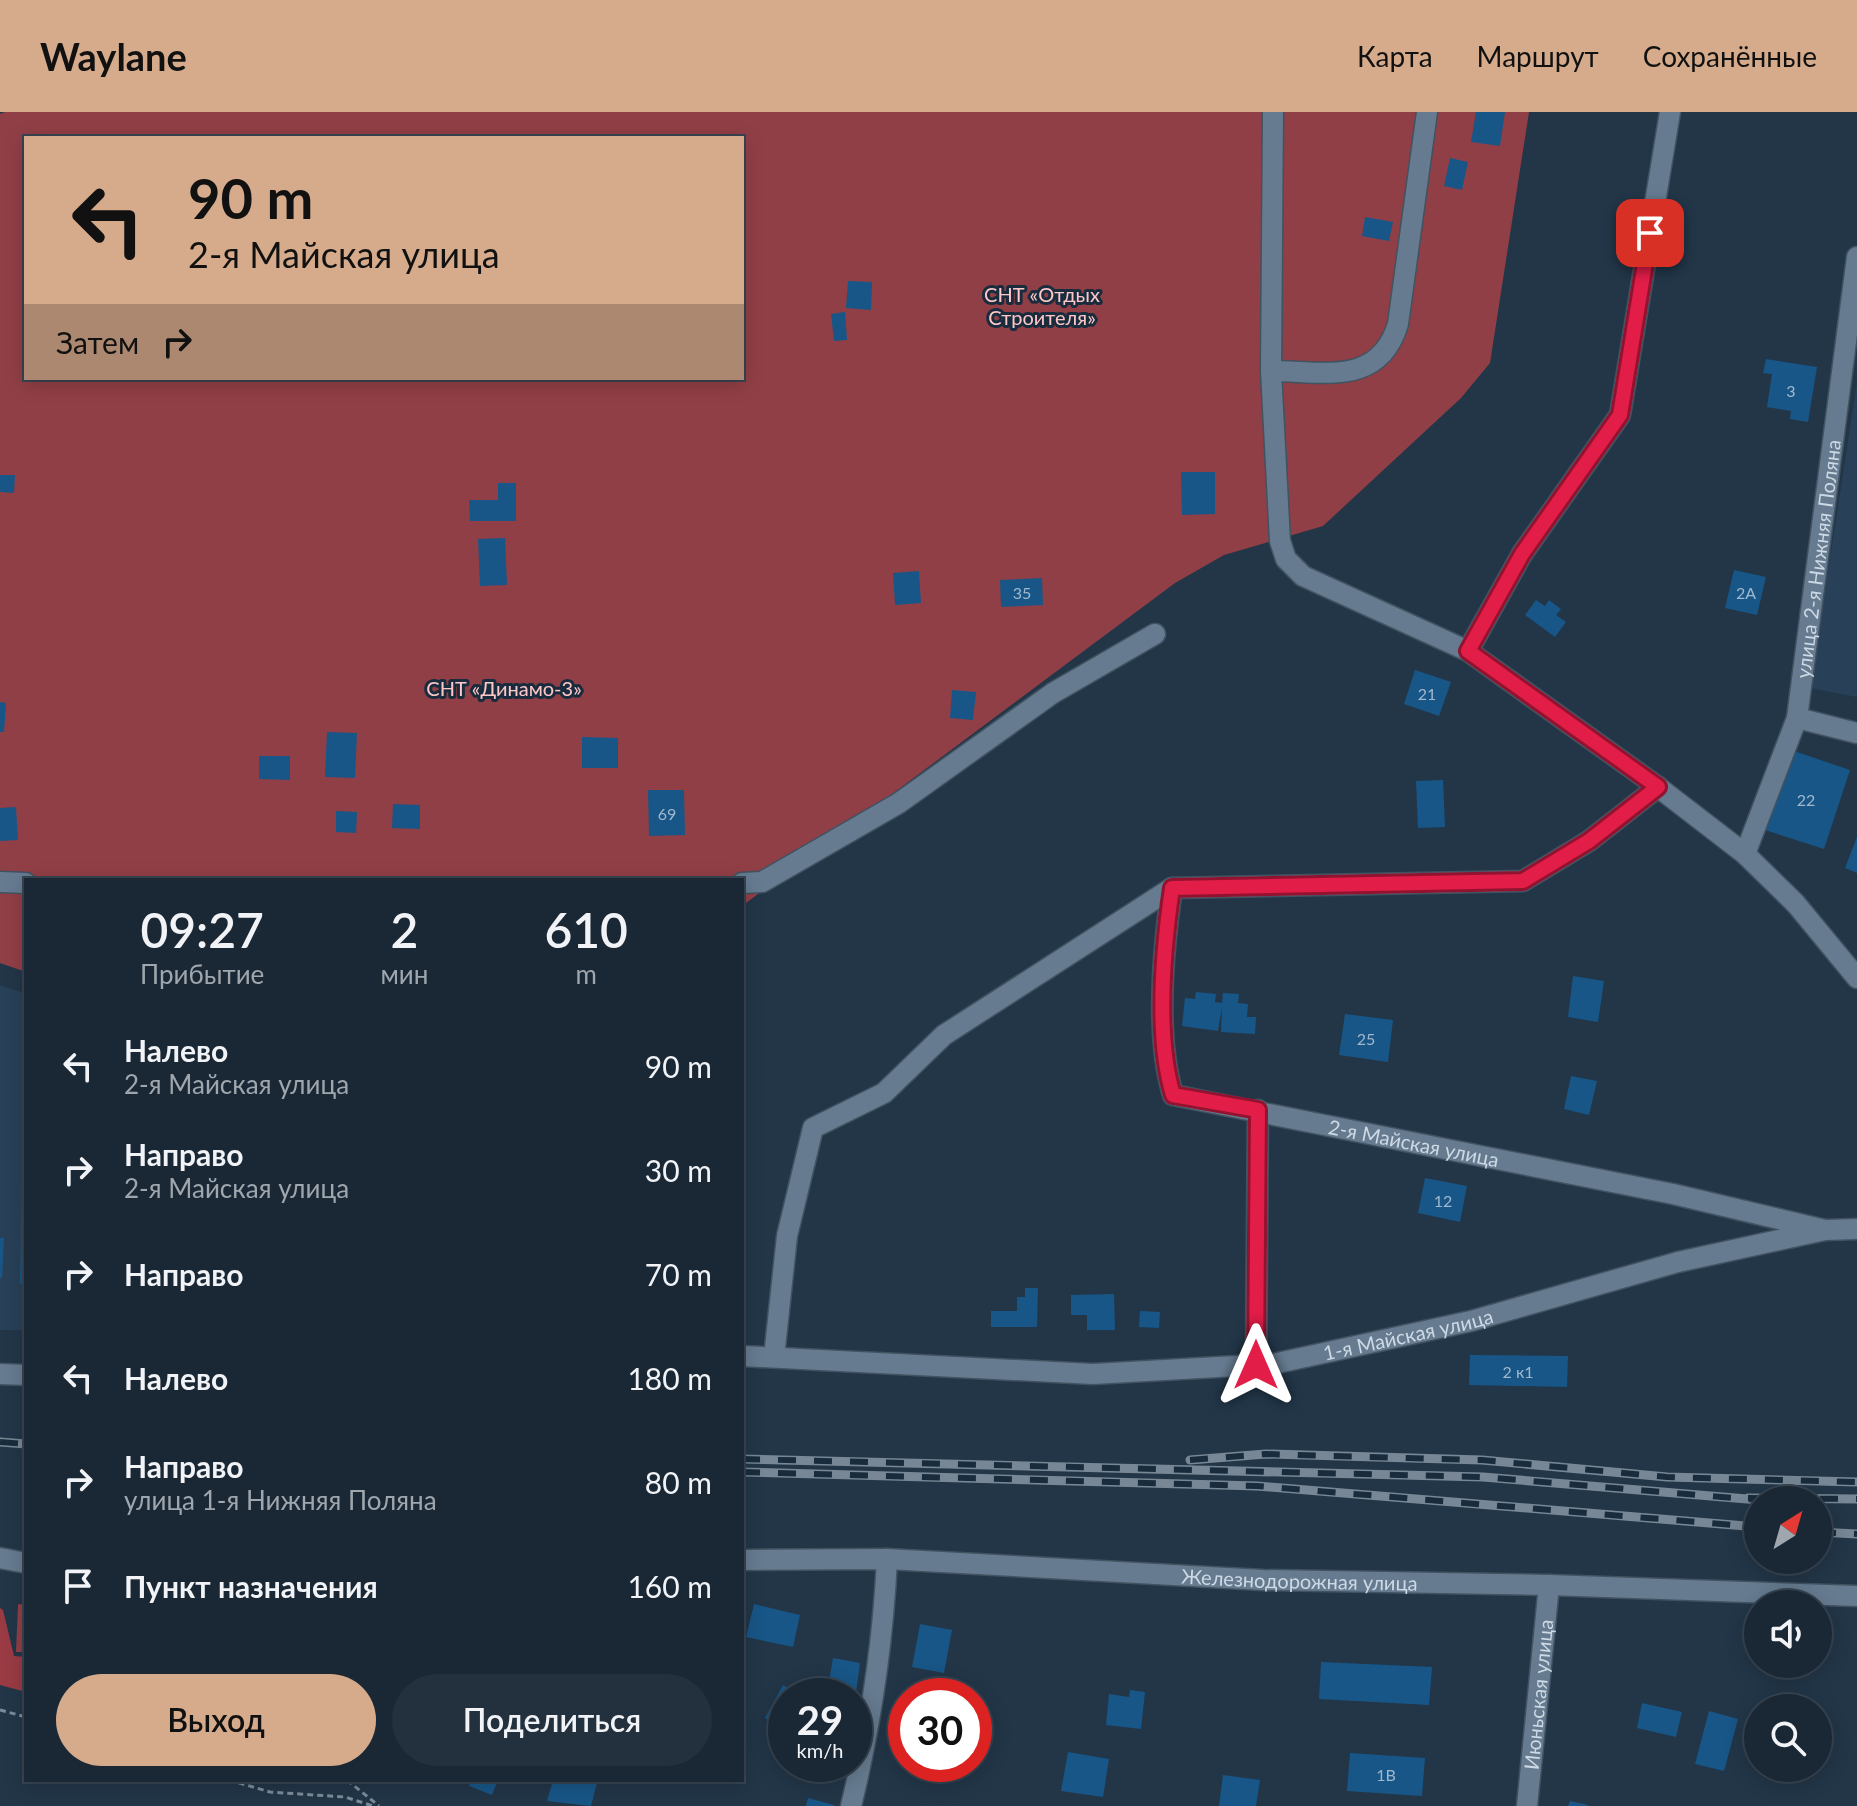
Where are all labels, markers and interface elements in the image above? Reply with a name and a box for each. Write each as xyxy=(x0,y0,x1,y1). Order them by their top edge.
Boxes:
text: Waylane xyxy=(40,33,187,79)
text: Карта xyxy=(1357,39,1433,73)
text: Маршрут xyxy=(1477,39,1599,73)
text: Сохранённые xyxy=(1643,39,1817,73)
text: 90 m xyxy=(188,164,313,231)
icon: left xyxy=(56,168,160,272)
pin xyxy=(1616,199,1684,267)
icon: arrive xyxy=(1628,211,1672,255)
text: 2-я Майская улица xyxy=(188,232,500,276)
park label: СНТ «Отдых Строителя» xyxy=(984,282,1100,329)
icon: right xyxy=(155,320,199,364)
text: Затем xyxy=(56,324,139,360)
house number: 3 xyxy=(1786,381,1796,400)
street label: улица 2-я Нижняя Поляна xyxy=(1790,438,1845,680)
house number: 35 xyxy=(1013,583,1031,602)
house number: 2А xyxy=(1736,583,1756,602)
park label: СНТ «Динамо-3» xyxy=(426,676,582,700)
house number: 21 xyxy=(1418,684,1436,703)
house number: 22 xyxy=(1797,790,1815,809)
house number: 69 xyxy=(658,804,676,823)
text: 09:27 xyxy=(140,901,264,958)
text: 2 xyxy=(390,901,418,958)
text: 610 xyxy=(544,901,628,958)
text: Прибытие xyxy=(140,958,264,990)
text: мин xyxy=(380,958,428,990)
text: m xyxy=(575,958,597,990)
house number: 25 xyxy=(1357,1029,1375,1048)
text: Налево xyxy=(124,1032,228,1068)
icon: left xyxy=(56,1044,100,1088)
text: 90 m xyxy=(645,1048,712,1084)
text: 2-я Майская улица xyxy=(124,1068,349,1100)
street label: 2-я Майская улица xyxy=(1327,1114,1501,1171)
text: Направо xyxy=(124,1136,244,1172)
icon: right xyxy=(56,1148,100,1192)
text: 30 m xyxy=(645,1152,712,1188)
text: 2-я Майская улица xyxy=(124,1172,349,1204)
house number: 12 xyxy=(1434,1191,1452,1210)
icon: right xyxy=(56,1252,100,1296)
text: Направо xyxy=(124,1256,244,1292)
text: 70 m xyxy=(645,1256,712,1292)
street label: 1-я Майская улица xyxy=(1321,1303,1496,1365)
position arrow xyxy=(1214,1323,1298,1407)
icon: left xyxy=(56,1356,100,1400)
text: Налево xyxy=(124,1360,228,1396)
text: 180 m xyxy=(627,1360,712,1396)
house number: 2 к1 xyxy=(1503,1362,1533,1381)
text: Направо xyxy=(124,1448,244,1484)
icon: right xyxy=(56,1460,100,1504)
text: 80 m xyxy=(645,1464,712,1500)
text: улица 1-я Нижняя Поляна xyxy=(124,1484,437,1516)
north arrow xyxy=(1744,1486,1832,1574)
map controls xyxy=(1744,1486,1832,1782)
street label: Железнодорожная улица xyxy=(1181,1563,1418,1595)
icon: arrive xyxy=(56,1564,100,1608)
text: Пункт назначения xyxy=(124,1568,378,1604)
text: 160 m xyxy=(627,1568,712,1604)
button: sound xyxy=(1744,1590,1832,1678)
street label: Июньская улица xyxy=(1519,1618,1558,1771)
button: Выход xyxy=(56,1674,376,1766)
button: Поделиться xyxy=(392,1674,712,1766)
speed limit sign: 30 xyxy=(888,1678,992,1782)
button: search xyxy=(1744,1694,1832,1782)
text: 29 xyxy=(797,1696,843,1744)
text: km/h xyxy=(797,1738,843,1762)
house number: 1В xyxy=(1376,1765,1396,1784)

